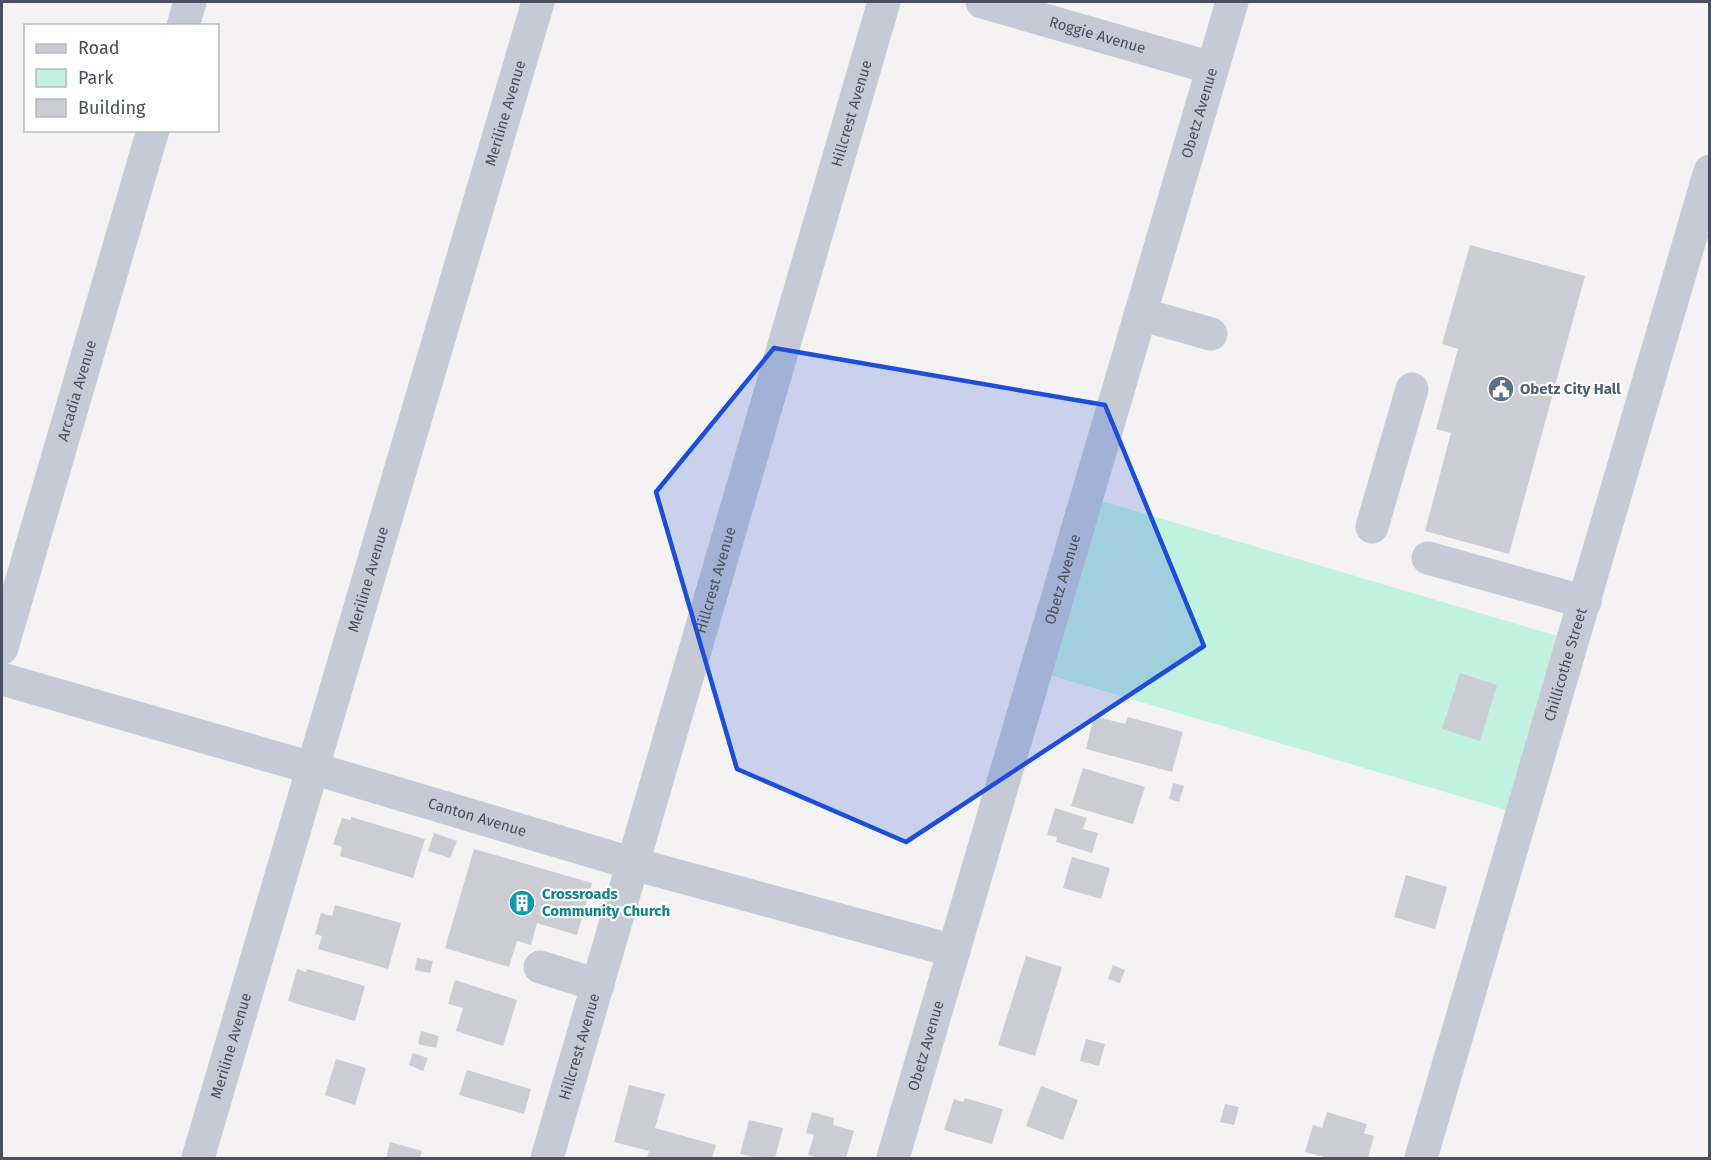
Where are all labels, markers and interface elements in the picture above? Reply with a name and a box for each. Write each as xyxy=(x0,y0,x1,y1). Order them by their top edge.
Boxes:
street label: Roggie Avenue xyxy=(1047,13,1148,57)
legend xyxy=(24,24,219,132)
text: Road xyxy=(78,37,120,59)
street label: Meriline Avenue xyxy=(481,58,529,168)
street label: Hillcrest Avenue xyxy=(827,58,876,169)
street label: Obetz Avenue xyxy=(1178,66,1221,160)
text: Park xyxy=(78,67,114,89)
text: Building xyxy=(78,97,146,119)
street label: Arcadia Avenue xyxy=(54,338,100,443)
public building icon: Obetz City Hall xyxy=(1486,374,1516,404)
place label: Obetz City Hall xyxy=(1520,380,1621,398)
street label: Meriline Avenue xyxy=(344,525,392,634)
street label: Hillcrest Avenue xyxy=(691,525,740,635)
street label: Obetz Avenue xyxy=(1041,532,1084,627)
street label: Chillicothe Street xyxy=(1540,605,1591,723)
street label: Canton Avenue xyxy=(426,794,529,840)
place label: Crossroads Community Church xyxy=(542,885,670,920)
building icon: Crossroads Community Church xyxy=(507,888,537,918)
street label: Meriline Avenue xyxy=(207,991,255,1101)
street label: Hillcrest Avenue xyxy=(555,991,604,1102)
street label: Obetz Avenue xyxy=(904,998,948,1093)

